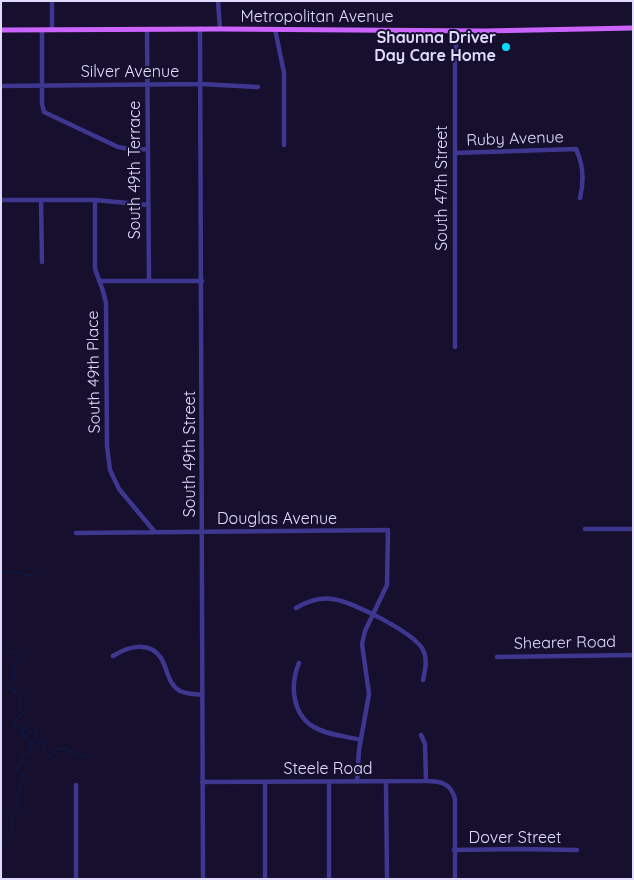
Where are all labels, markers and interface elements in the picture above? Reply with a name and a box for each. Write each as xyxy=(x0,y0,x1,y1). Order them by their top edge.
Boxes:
street label: Metropolitan Avenue xyxy=(240,7,394,27)
place label: Shaunna Driver Day Care Home xyxy=(374,28,496,66)
marker: Shaunna Driver Day Care Home xyxy=(500,41,512,53)
street label: Silver Avenue xyxy=(81,62,179,82)
street label: South 49th Terrace xyxy=(125,101,145,239)
street label: South 47th Street xyxy=(432,125,452,251)
street label: Ruby Avenue xyxy=(466,128,564,150)
street label: South 49th Place xyxy=(83,310,105,434)
street label: South 49th Street xyxy=(180,391,200,517)
street label: Douglas Avenue xyxy=(217,509,337,529)
street label: Shearer Road xyxy=(514,633,616,653)
street label: Steele Road xyxy=(283,759,373,779)
street label: Dover Street xyxy=(469,828,561,848)

